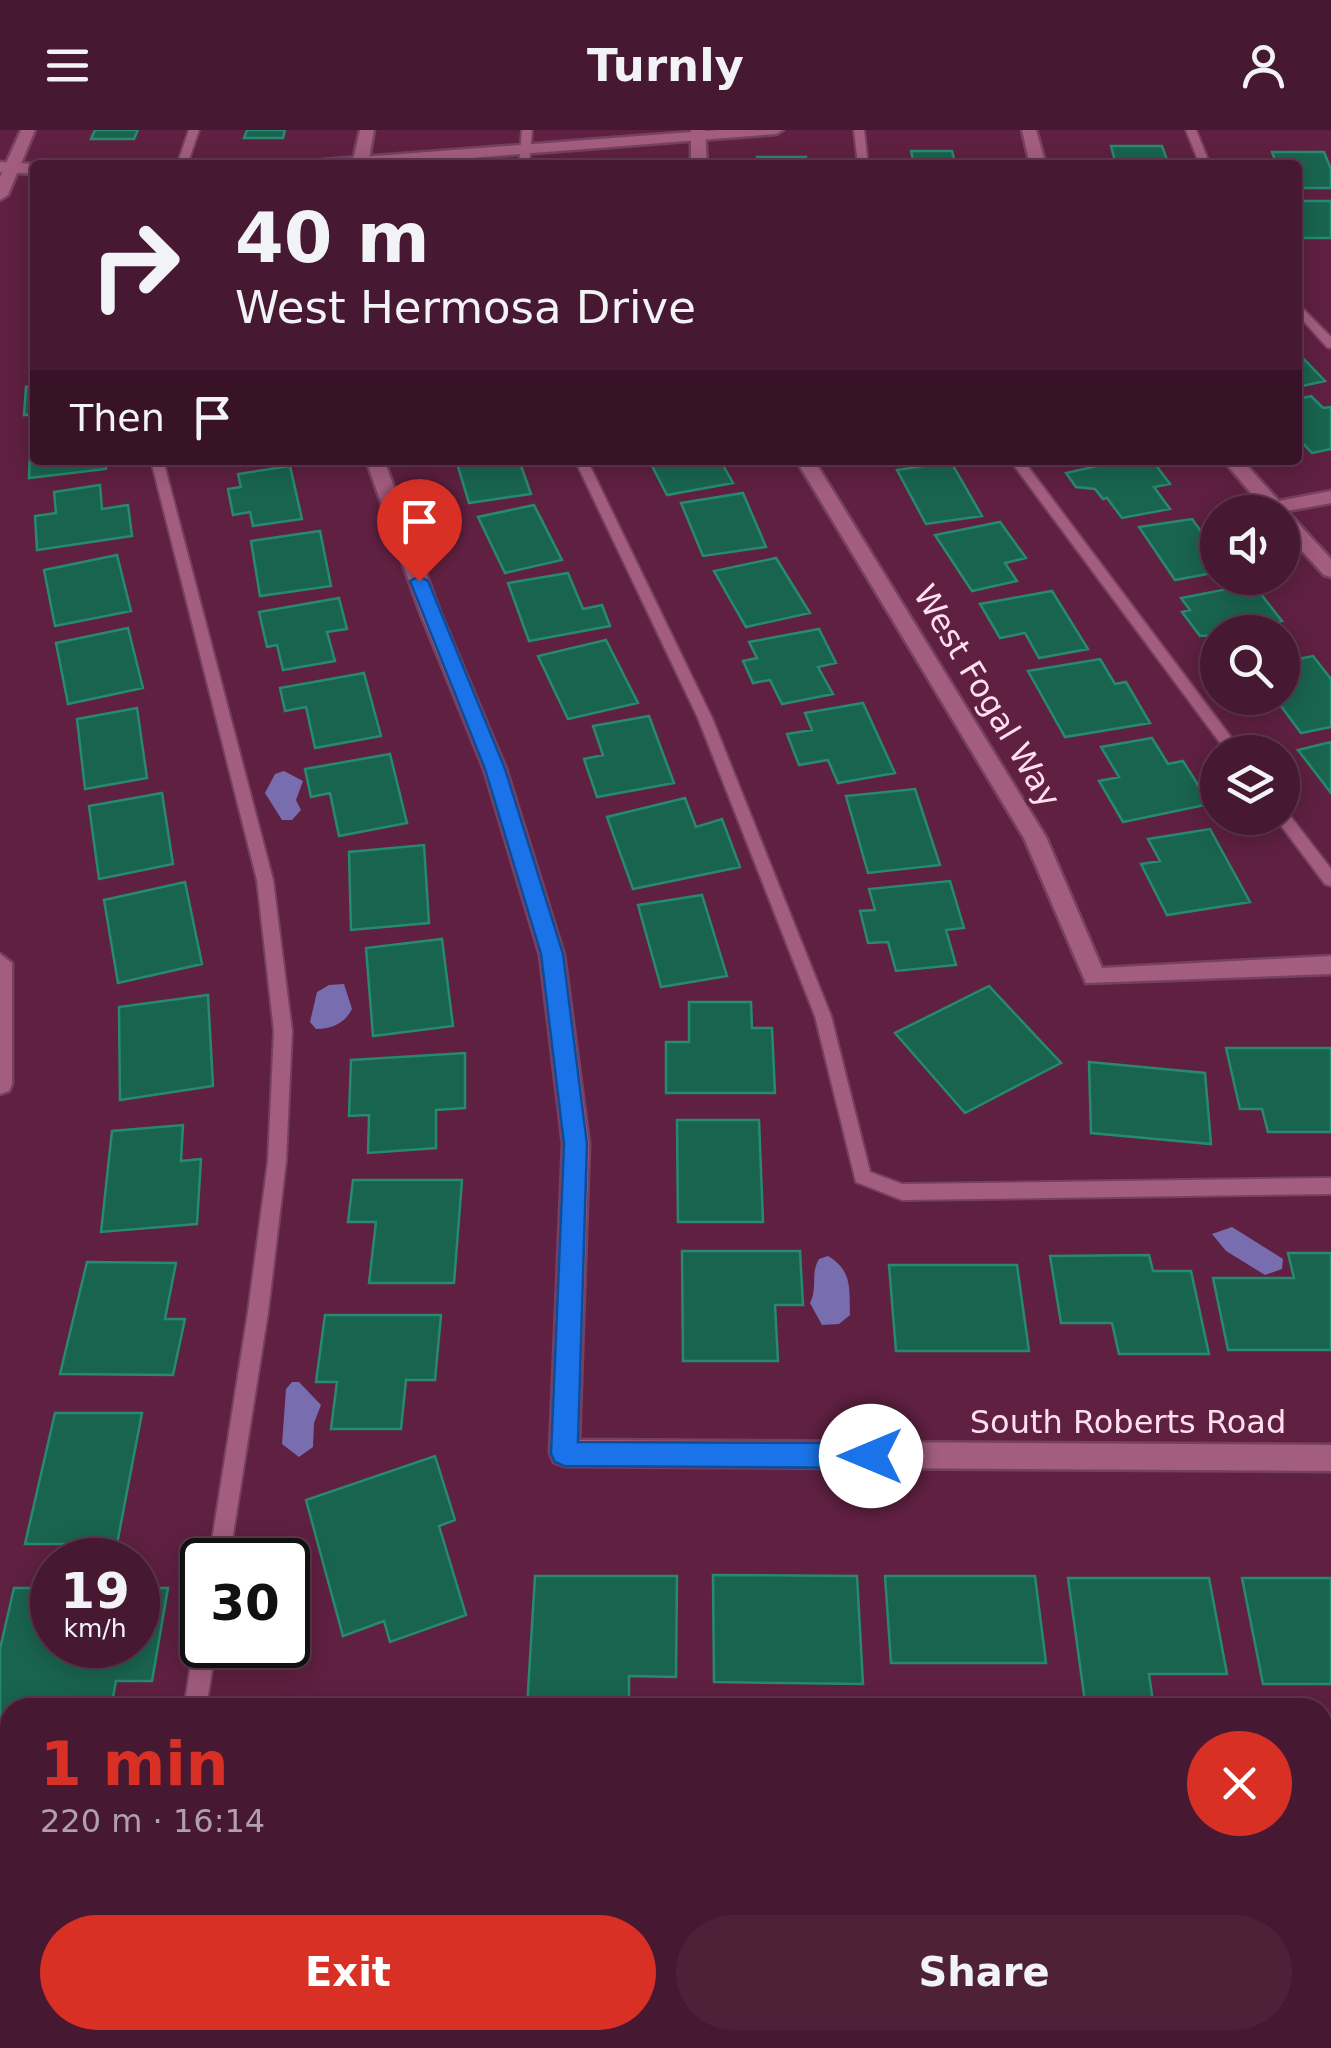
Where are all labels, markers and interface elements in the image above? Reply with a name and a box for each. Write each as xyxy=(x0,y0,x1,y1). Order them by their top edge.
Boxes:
icon: menu xyxy=(40,38,95,93)
icon: person xyxy=(1236,38,1291,93)
text: Turnly xyxy=(587,39,744,92)
text: 40 m xyxy=(235,197,430,279)
icon: right xyxy=(70,200,200,330)
text: West Hermosa Drive xyxy=(235,281,696,334)
icon: arrive xyxy=(185,390,240,445)
text: Then xyxy=(70,396,165,440)
pin xyxy=(377,479,462,582)
icon: arrive xyxy=(392,494,447,549)
map controls xyxy=(1200,495,1300,835)
button: sound xyxy=(1200,495,1300,595)
street label: West Fogal Way xyxy=(906,578,1068,814)
button: search xyxy=(1200,615,1300,715)
button: layers xyxy=(1200,735,1300,835)
street label: South Roberts Road xyxy=(970,1403,1286,1441)
position arrow xyxy=(819,1404,923,1508)
speed limit sign: 30 xyxy=(180,1538,310,1668)
text: 19 xyxy=(60,1562,130,1620)
text: km/h xyxy=(63,1614,127,1643)
text: 1 min xyxy=(40,1729,228,1799)
button: close xyxy=(1187,1731,1292,1836)
text: 220 m · 16:14 xyxy=(40,1802,265,1840)
button: Exit xyxy=(40,1915,656,2030)
button: Share xyxy=(676,1915,1292,2030)

